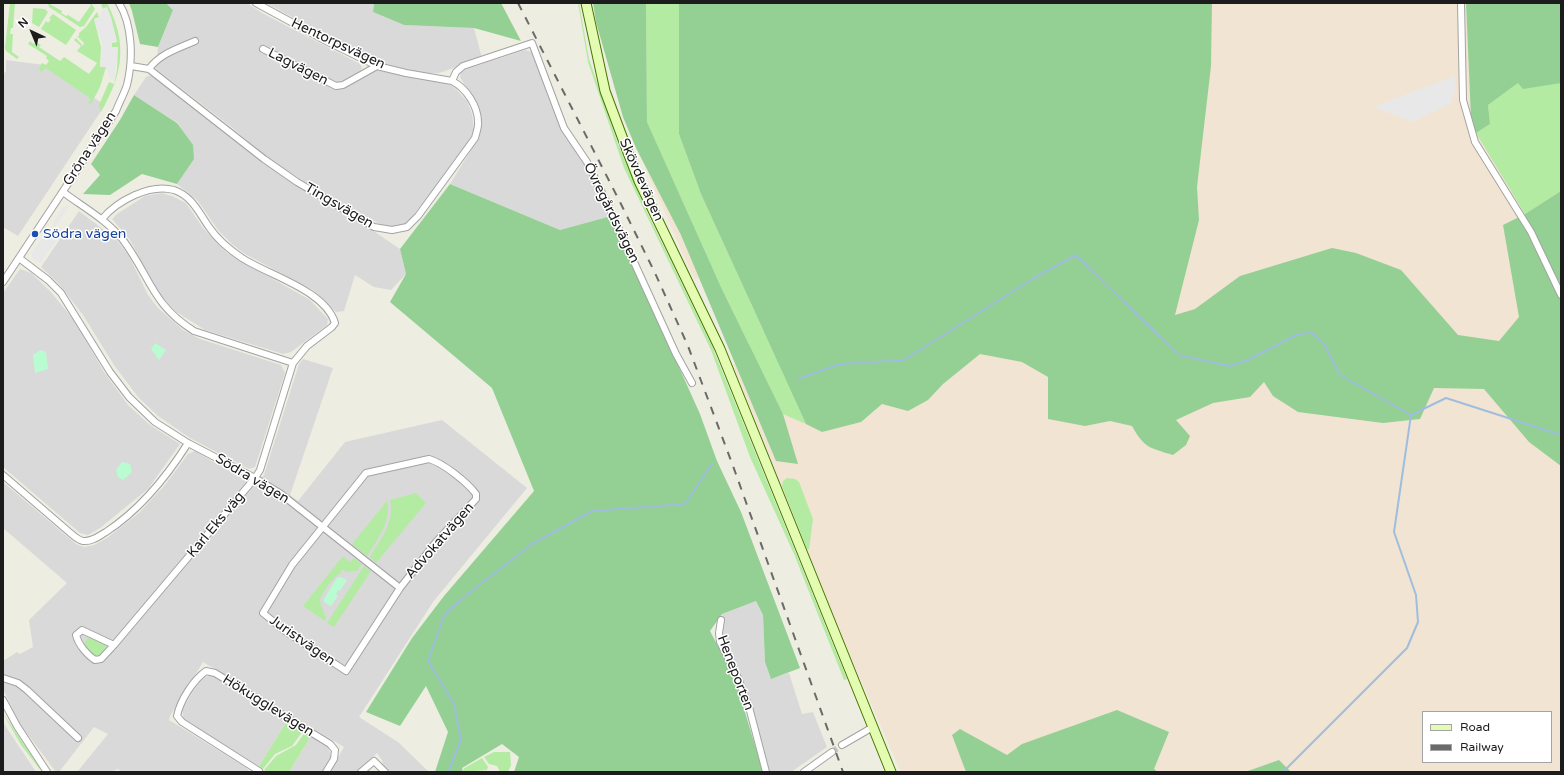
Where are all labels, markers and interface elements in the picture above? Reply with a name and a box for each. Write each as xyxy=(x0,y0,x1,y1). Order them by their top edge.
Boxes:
north arrow xyxy=(12,12,52,52)
text: N xyxy=(16,15,31,31)
street label: Hentorpsvägen xyxy=(288,15,388,73)
street label: Lagvägen xyxy=(265,45,331,89)
street label: Gröna vägen xyxy=(60,109,120,189)
street label: Skövdevägen xyxy=(615,136,667,224)
street label: Övregårdsvägen xyxy=(579,160,643,266)
street label: Tingsvägen xyxy=(302,180,376,232)
place label: Södra vägen xyxy=(43,226,126,242)
marker: Södra vägen xyxy=(30,229,40,239)
street label: Södra vägen xyxy=(212,450,292,508)
street label: Karl Eks väg xyxy=(184,489,248,561)
street label: Advokatvägen xyxy=(402,499,478,583)
street label: Juristvägen xyxy=(266,612,338,670)
street label: Heneporten xyxy=(713,633,757,713)
street label: Hökugglevägen xyxy=(219,671,317,741)
legend xyxy=(1422,711,1552,763)
text: Road xyxy=(1460,720,1490,734)
text: Railway xyxy=(1460,740,1504,754)

